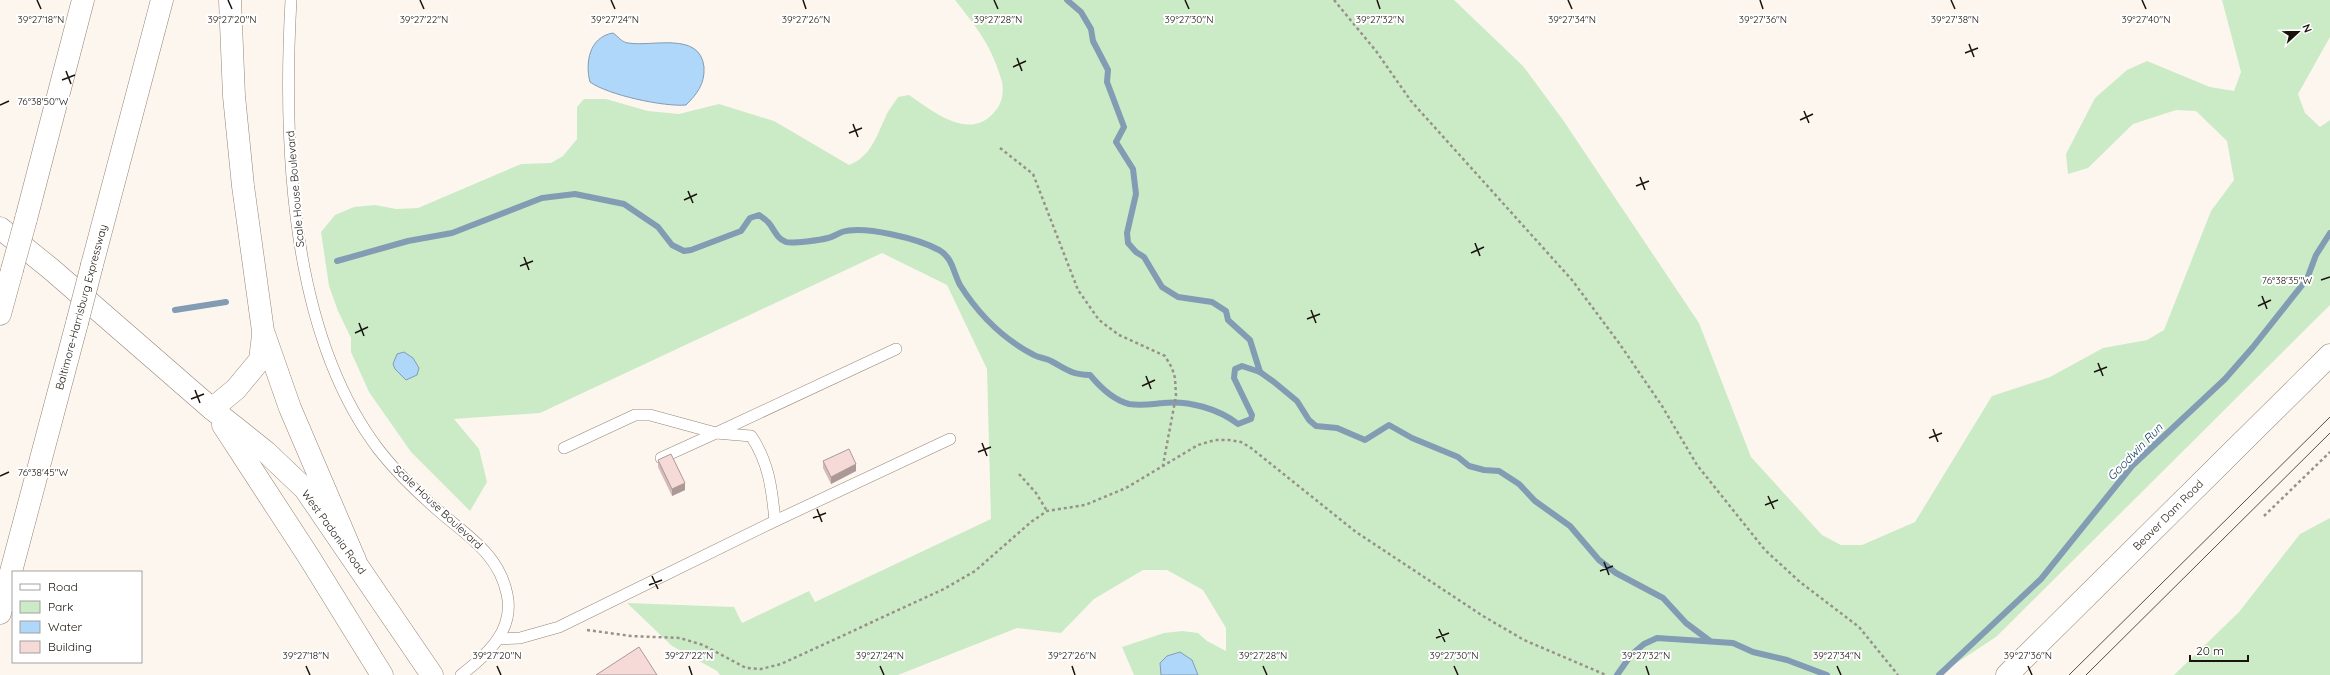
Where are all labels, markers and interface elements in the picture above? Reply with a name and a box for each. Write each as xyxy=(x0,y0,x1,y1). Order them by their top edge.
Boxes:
north arrow xyxy=(2278,12,2318,52)
text: 39°27'18"N xyxy=(18,13,64,26)
text: 39°27'20"N xyxy=(207,13,257,26)
text: 39°27'22"N xyxy=(400,13,448,26)
text: 39°27'24"N xyxy=(591,13,639,26)
text: 39°27'26"N xyxy=(782,13,830,26)
text: 39°27'28"N xyxy=(974,13,1022,26)
text: 39°27'30"N xyxy=(1165,13,1213,26)
text: 39°27'32"N xyxy=(1356,13,1404,26)
text: 39°27'34"N xyxy=(1548,13,1596,26)
text: 39°27'36"N xyxy=(1739,13,1787,26)
text: 39°27'38"N xyxy=(1931,13,1979,26)
text: 39°27'40"N xyxy=(2122,13,2170,26)
text: N xyxy=(2299,22,2315,35)
text: 76°38'50"W xyxy=(18,95,69,108)
street label: Scale House Boulevard xyxy=(283,130,307,248)
street label: Baltimore-Harrisburg Expressway xyxy=(52,223,110,391)
text: 76°38'35"W xyxy=(2262,274,2312,287)
water label: Goodwin Run xyxy=(2104,419,2166,483)
street label: Scale House Boulevard xyxy=(390,462,486,552)
text: 76°38'45"W xyxy=(18,466,69,479)
street label: Beaver Dam Road xyxy=(2130,477,2206,553)
street label: West Padonia Road xyxy=(299,487,369,577)
legend xyxy=(12,571,142,663)
text: Road xyxy=(48,579,78,594)
text: Park xyxy=(48,599,73,614)
text: Water xyxy=(48,619,83,634)
scale bar xyxy=(2190,637,2248,663)
text: Building xyxy=(48,639,92,654)
text: 20 m xyxy=(2196,643,2224,658)
text: 39°27'18"N xyxy=(283,649,329,662)
text: 39°27'20"N xyxy=(472,649,522,662)
text: 39°27'22"N xyxy=(665,649,713,662)
text: 39°27'24"N xyxy=(856,649,904,662)
text: 39°27'26"N xyxy=(1048,649,1096,662)
text: 39°27'28"N xyxy=(1239,649,1287,662)
text: 39°27'30"N xyxy=(1430,649,1478,662)
text: 39°27'32"N xyxy=(1622,649,1670,662)
text: 39°27'34"N xyxy=(1813,649,1861,662)
text: 39°27'36"N xyxy=(2004,649,2052,662)

